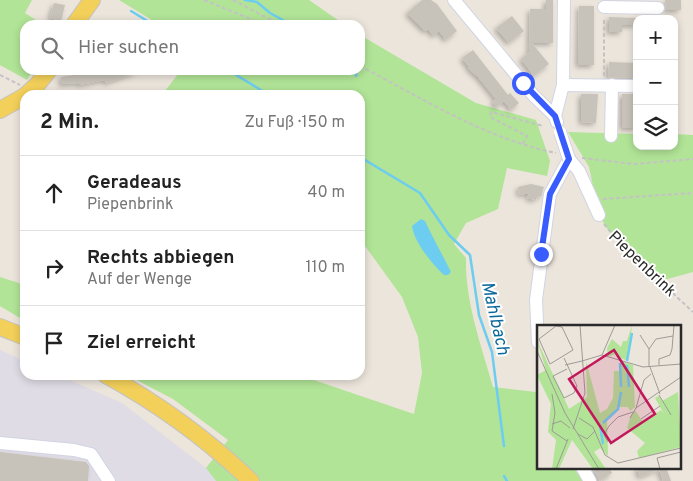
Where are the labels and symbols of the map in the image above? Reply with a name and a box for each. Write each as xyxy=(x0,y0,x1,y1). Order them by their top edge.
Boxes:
route start xyxy=(512,72,535,95)
street label: Piepenbrink xyxy=(604,227,680,302)
route end xyxy=(530,243,553,266)
water label: Mahlbach xyxy=(475,279,514,357)
inset map xyxy=(537,325,680,468)

